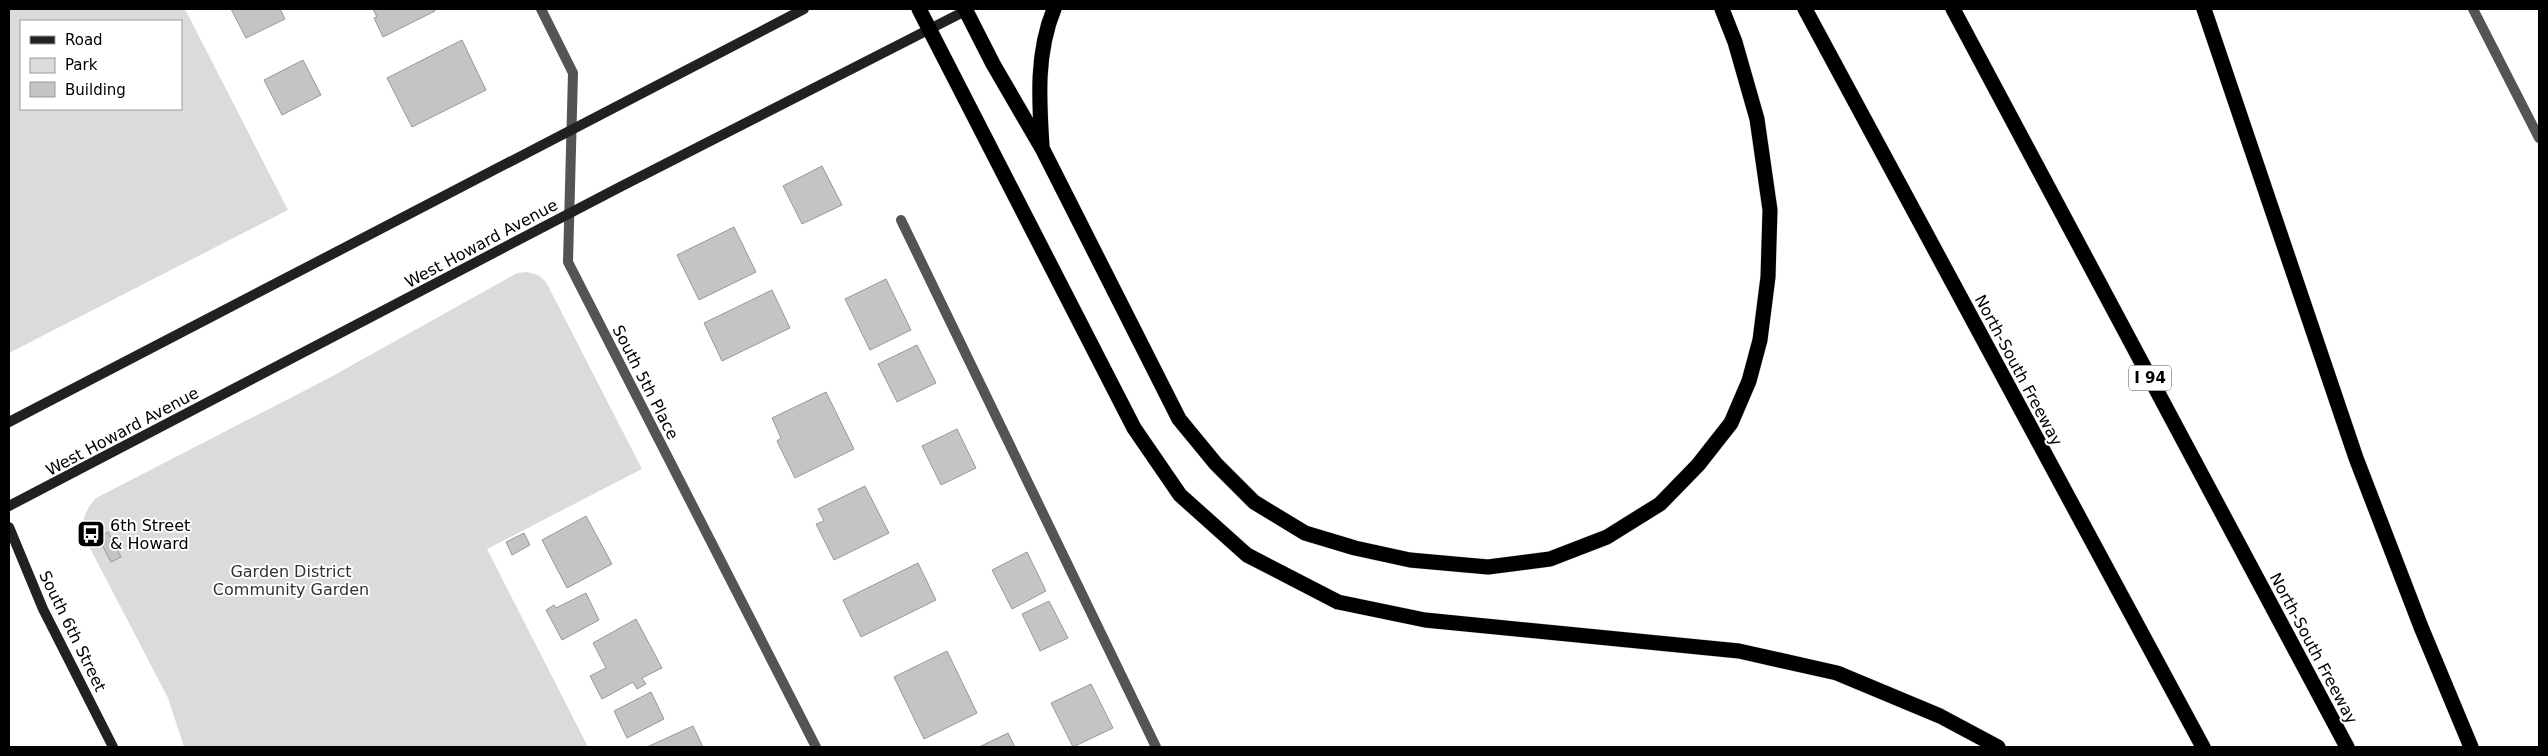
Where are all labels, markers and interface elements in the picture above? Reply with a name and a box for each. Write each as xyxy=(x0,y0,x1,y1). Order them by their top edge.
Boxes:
legend xyxy=(20,20,182,110)
text: Road xyxy=(65,31,103,49)
text: Park xyxy=(65,56,98,74)
text: Building xyxy=(65,81,126,99)
street label: West Howard Avenue xyxy=(402,195,561,292)
street label: North-South Freeway xyxy=(1971,291,2066,449)
street label: South 5th Place xyxy=(609,322,683,443)
road number: I 94 xyxy=(2129,366,2171,390)
street label: West Howard Avenue xyxy=(43,383,202,480)
place label: 6th Street & Howard xyxy=(110,516,190,553)
bus stop icon: 6th Street & Howard xyxy=(76,519,106,549)
park label: Garden District Community Garden xyxy=(213,562,369,599)
street label: South 6th Street xyxy=(35,568,110,695)
street label: North-South Freeway xyxy=(2266,569,2361,727)

